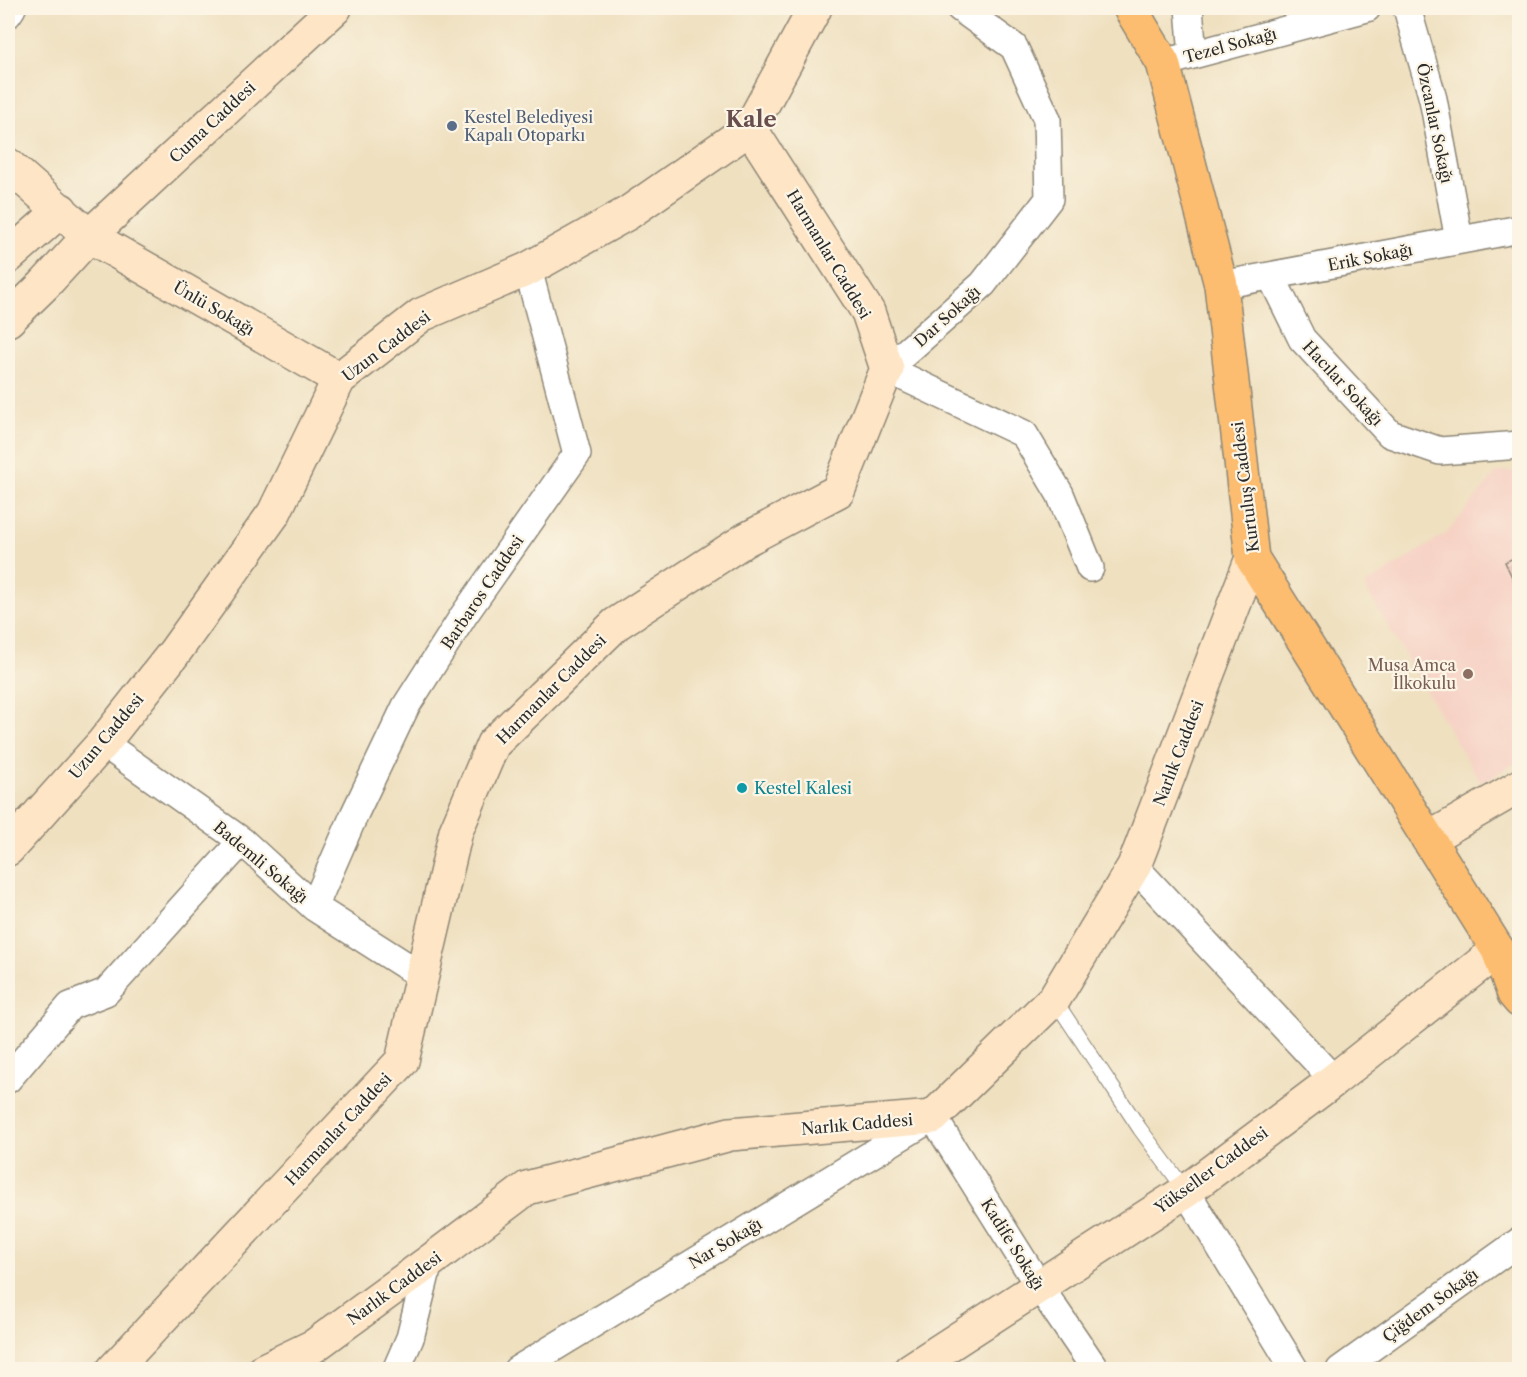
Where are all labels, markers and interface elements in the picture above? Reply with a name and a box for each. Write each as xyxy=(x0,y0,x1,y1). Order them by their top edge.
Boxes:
street label: Tezel Sokağı xyxy=(1181,23,1279,67)
street label: Özcanlar Sokağı xyxy=(1413,61,1458,185)
street label: Cuma Caddesi xyxy=(165,77,259,167)
district label: Kale xyxy=(725,106,777,133)
place label: Kestel Belediyesi Kapalı Otoparkı xyxy=(464,107,593,145)
marker: Kestel Belediyesi Kapalı Otoparkı xyxy=(445,119,459,133)
street label: Harmanlar Caddesi xyxy=(783,186,876,322)
street label: Erik Sokağı xyxy=(1326,239,1414,275)
street label: Ünlü Sokağı xyxy=(170,277,258,339)
street label: Dar Sokağı xyxy=(910,281,984,351)
street label: Uzun Caddesi xyxy=(338,306,434,386)
street label: Hacılar Sokağı xyxy=(1298,336,1388,430)
street label: Kurtuluş Caddesi xyxy=(1227,420,1263,553)
street label: Barbaros Caddesi xyxy=(436,531,528,653)
street label: Harmanlar Caddesi xyxy=(492,630,610,748)
place label: Musa Amca İlkokulu xyxy=(1368,655,1457,693)
marker: Musa Amca İlkokulu xyxy=(1461,667,1475,681)
street label: Uzun Caddesi xyxy=(64,689,148,783)
street label: Narlık Caddesi xyxy=(1149,697,1207,809)
place label: Kestel Kalesi xyxy=(754,778,852,798)
marker: Kestel Kalesi xyxy=(735,781,749,795)
street label: Bademli Sokağı xyxy=(210,817,312,907)
street label: Harmanlar Caddesi xyxy=(281,1068,396,1190)
street label: Narlık Caddesi xyxy=(800,1109,914,1139)
street label: Yükseller Caddesi xyxy=(1150,1122,1272,1218)
street label: Kadife Sokağı xyxy=(977,1195,1049,1294)
street label: Nar Sokağı xyxy=(685,1213,765,1273)
street label: Narlık Caddesi xyxy=(343,1247,445,1329)
street label: Çiğdem Sokağı xyxy=(1378,1264,1482,1346)

